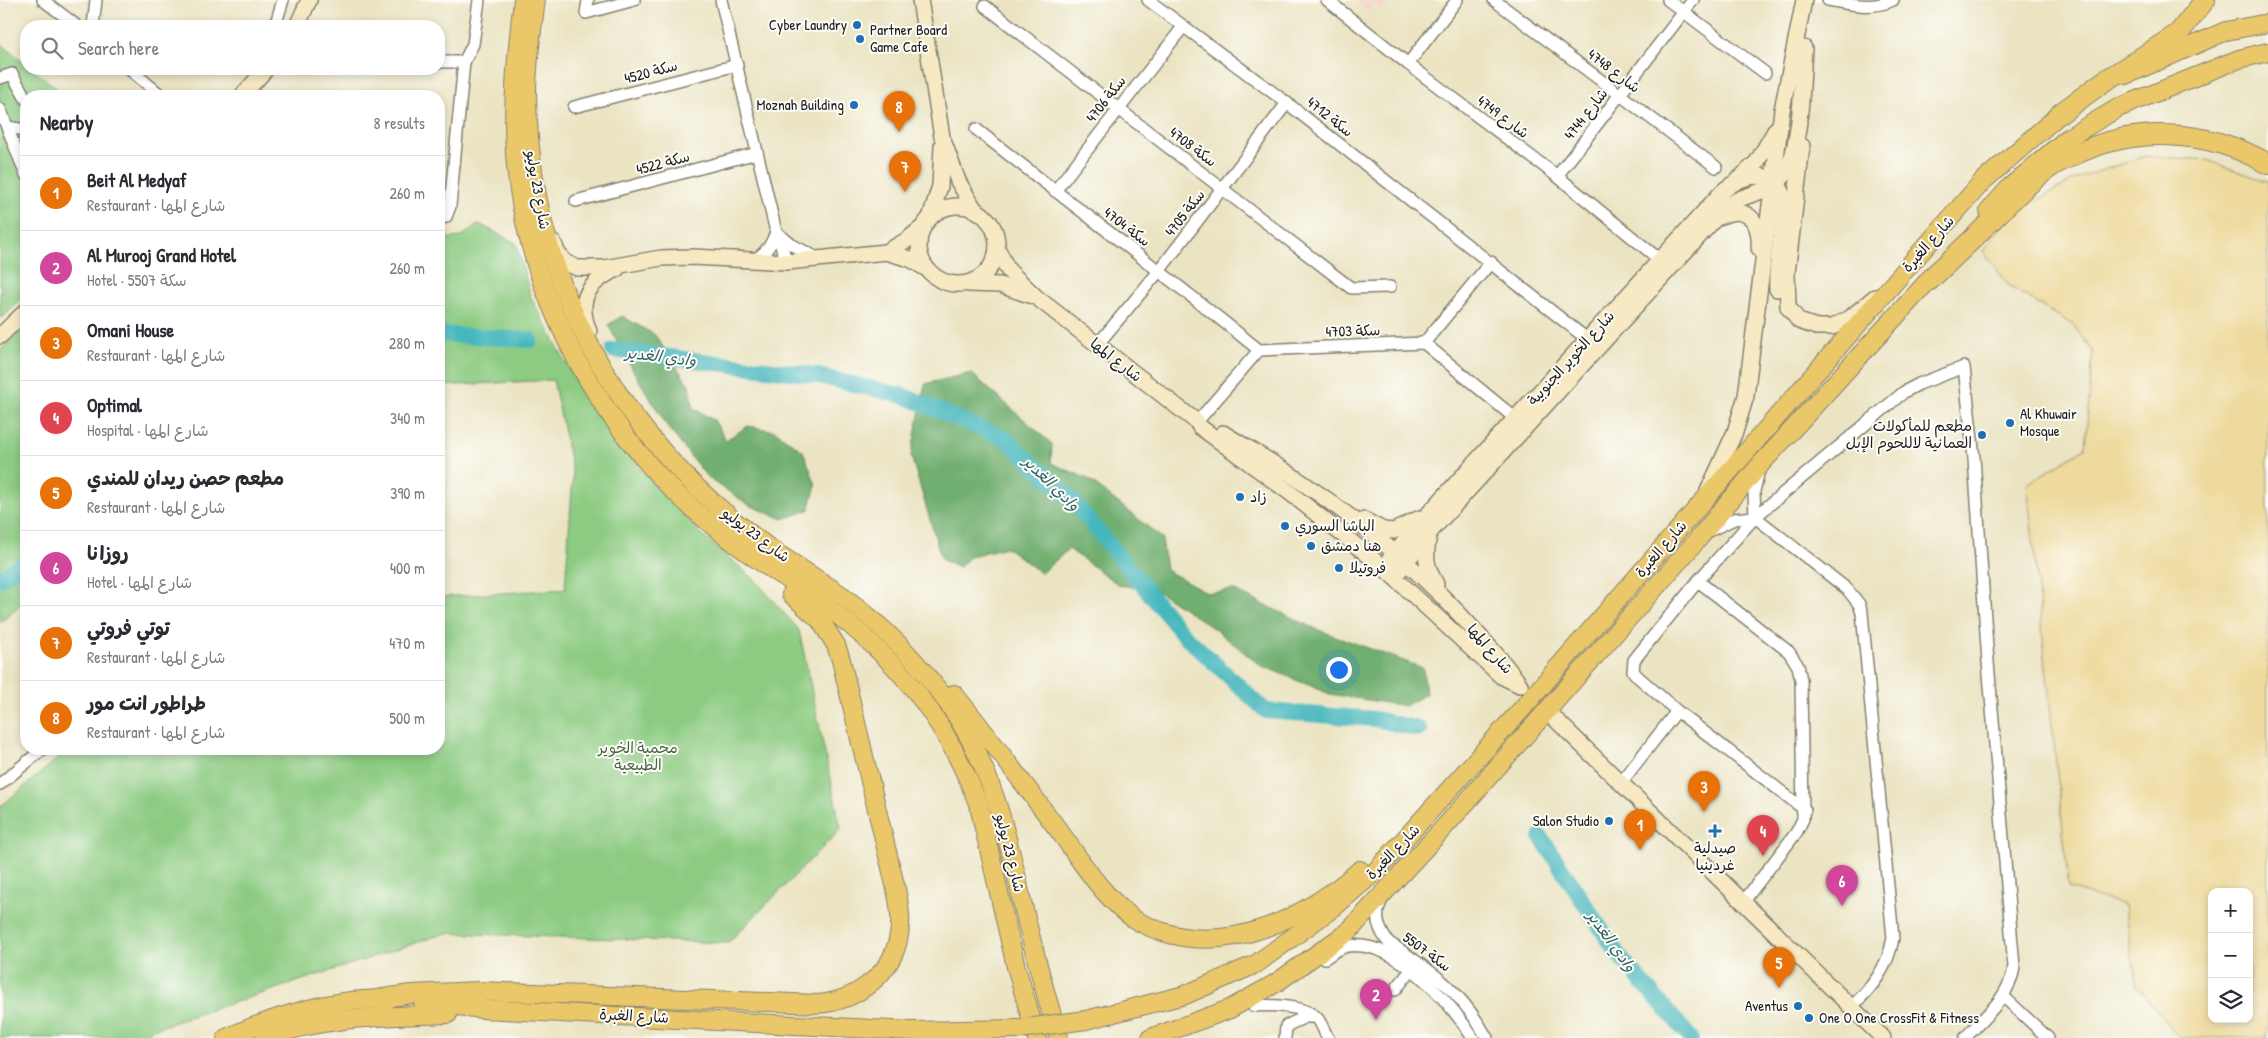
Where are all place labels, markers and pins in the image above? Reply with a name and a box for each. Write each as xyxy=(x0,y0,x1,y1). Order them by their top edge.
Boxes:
place label: Cyber Laundry xyxy=(769,14,847,35)
marker: Cyber Laundry xyxy=(851,19,863,31)
place label: Partner Board Game Cafe xyxy=(870,19,947,57)
marker: Partner Board Game Cafe xyxy=(854,33,866,45)
pin: 8 xyxy=(883,91,915,132)
place label: Moznah Building xyxy=(757,94,844,115)
marker: Moznah Building xyxy=(848,99,860,111)
pin: 7 xyxy=(889,151,921,192)
place label: Al Khuwair Mosque xyxy=(2020,403,2077,441)
place label: مطعم للمأكولات العمانية لاللحوم الإبل xyxy=(1846,415,1972,455)
marker: Al Khuwair Mosque xyxy=(2004,417,2016,429)
marker: مطعم للمأكولات العمانية لاللحوم الإبل xyxy=(1976,429,1988,441)
place label: زاد xyxy=(1250,486,1267,507)
marker: زاد xyxy=(1234,491,1246,503)
place label: الباشا السوري xyxy=(1295,515,1375,537)
marker: الباشا السوري xyxy=(1279,520,1291,532)
place label: هنا دمشق xyxy=(1321,535,1381,556)
marker: هنا دمشق xyxy=(1305,540,1317,552)
place label: فروتيلا xyxy=(1349,557,1386,578)
marker: فروتيلا xyxy=(1333,562,1345,574)
pin: 3 xyxy=(1688,771,1720,812)
pin: 1 xyxy=(1624,809,1656,850)
place label: Salon Studio xyxy=(1533,810,1599,831)
marker: Salon Studio xyxy=(1603,815,1615,827)
pin: 4 xyxy=(1747,815,1779,856)
marker: صيدلية غردينيا xyxy=(1709,825,1721,837)
place label: صيدلية غردينيا xyxy=(1694,837,1736,875)
pin: 6 xyxy=(1826,865,1858,906)
pin: 5 xyxy=(1763,947,1795,988)
pin: 2 xyxy=(1360,979,1392,1020)
place label: Aventus xyxy=(1745,995,1788,1016)
marker: Aventus xyxy=(1792,1000,1804,1012)
place label: One O One CrossFit & Fitness xyxy=(1819,1007,1979,1028)
marker: One O One CrossFit & Fitness xyxy=(1803,1012,1815,1024)

